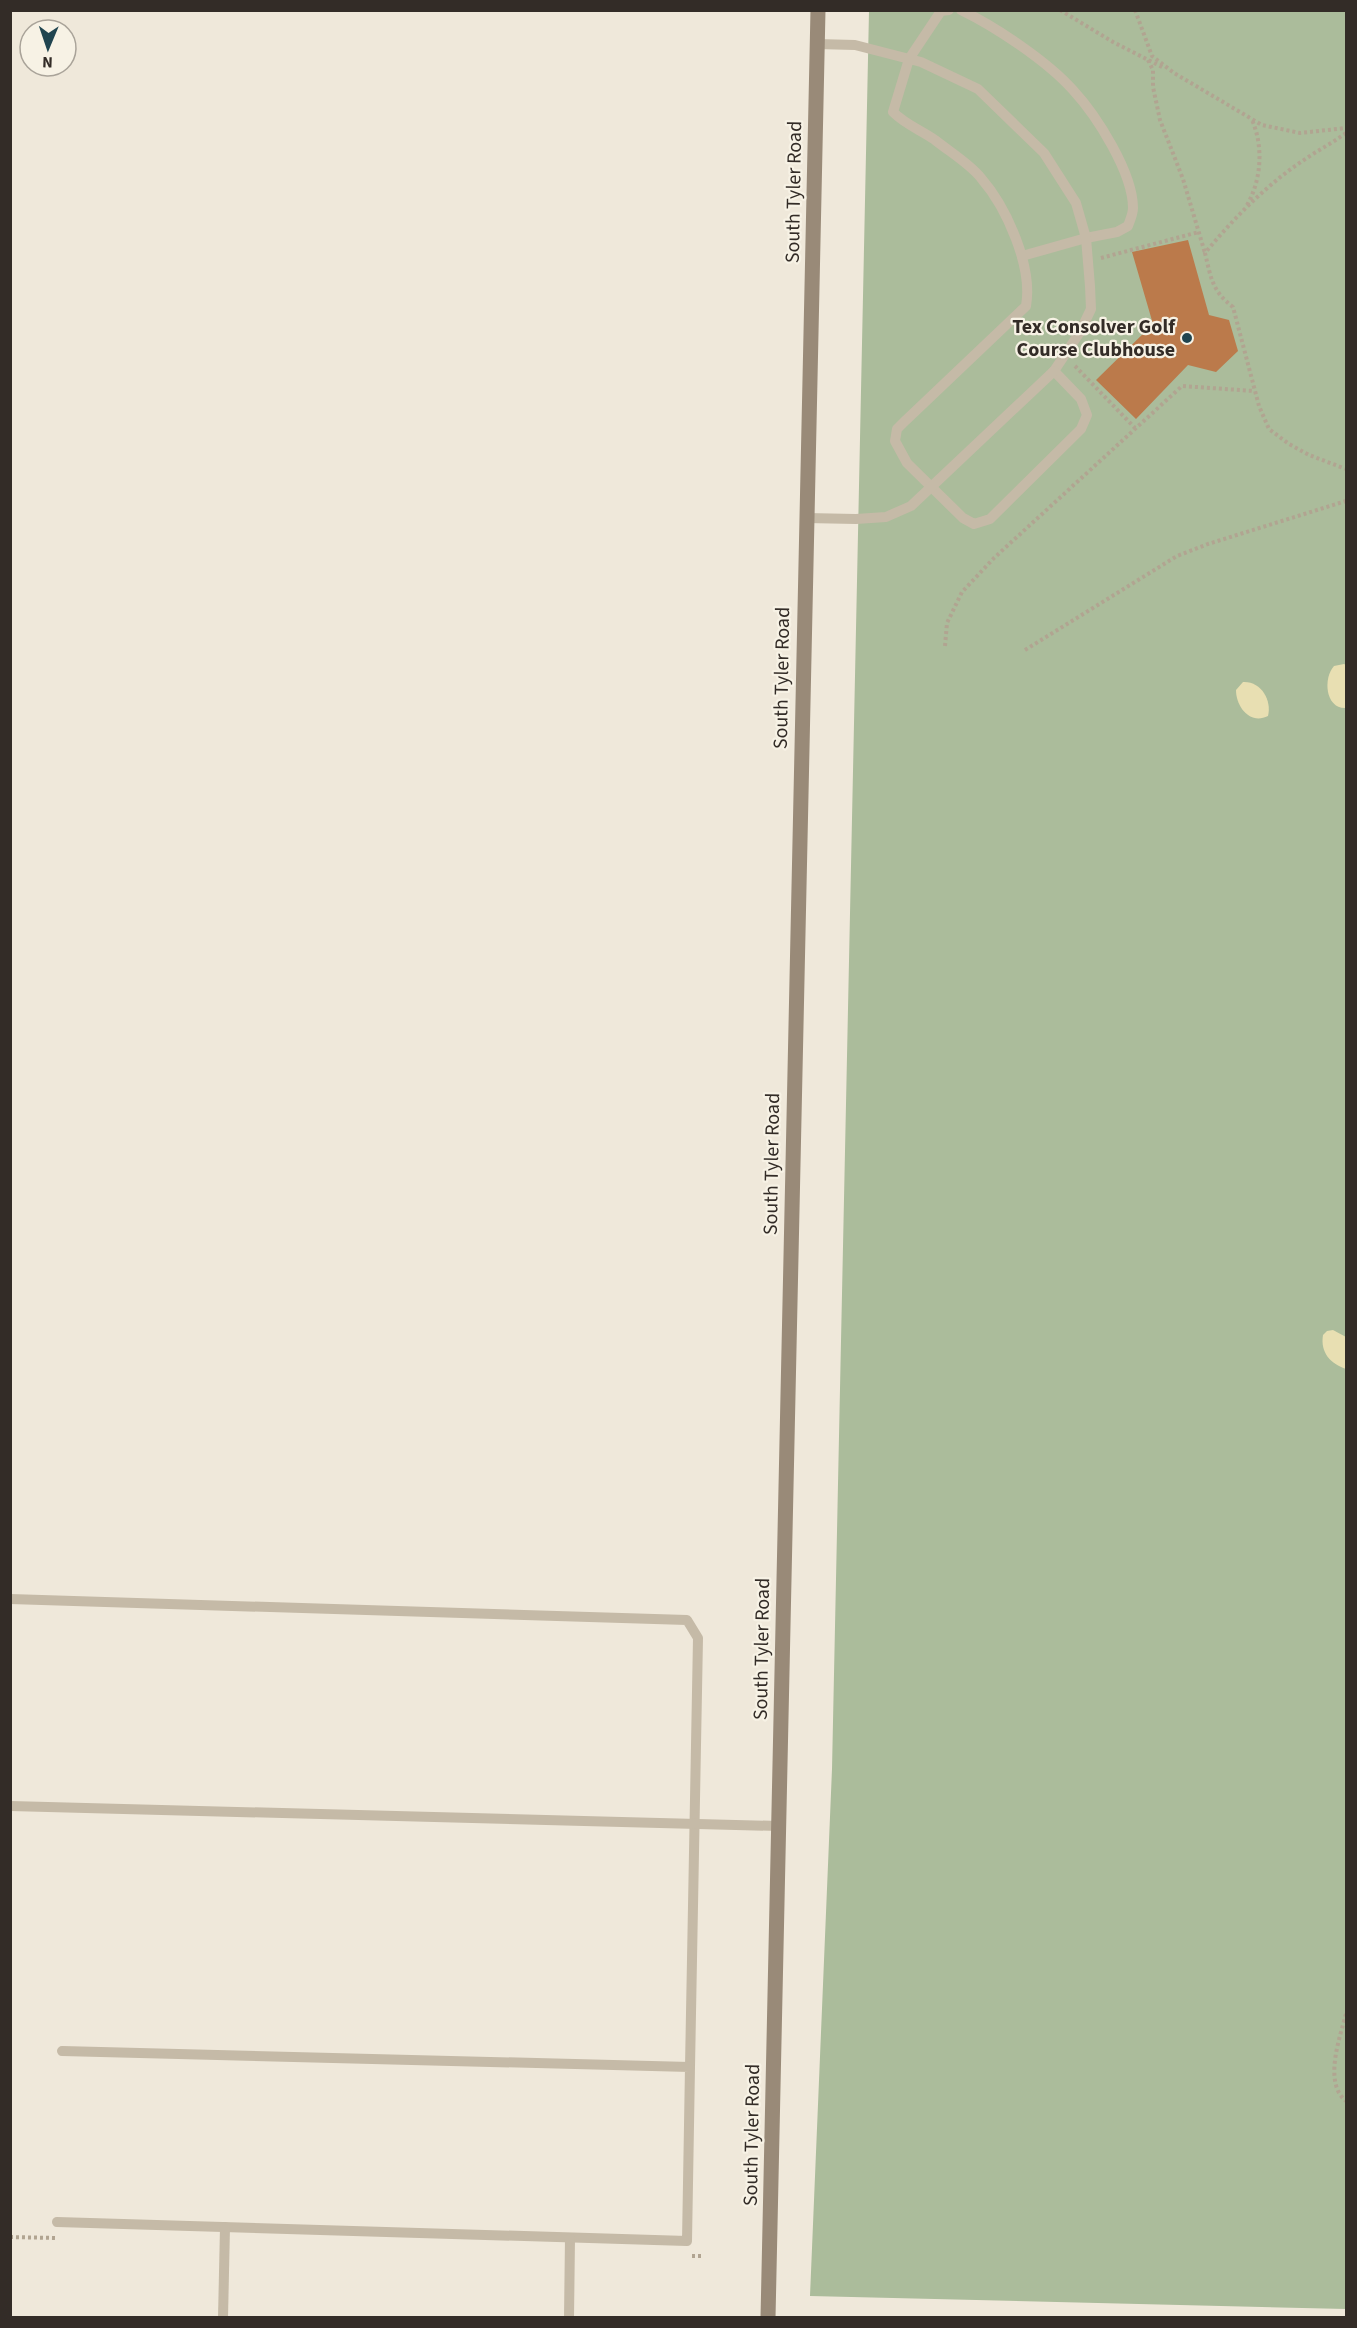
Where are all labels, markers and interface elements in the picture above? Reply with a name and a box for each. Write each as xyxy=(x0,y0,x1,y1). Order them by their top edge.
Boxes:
north arrow xyxy=(18,18,78,78)
text: N xyxy=(42,51,53,73)
street label: South Tyler Road xyxy=(779,121,809,263)
place label: Tex Consolver Golf Course Clubhouse xyxy=(1012,313,1176,364)
marker: Tex Consolver Golf Course Clubhouse xyxy=(1180,331,1194,345)
street label: South Tyler Road xyxy=(767,607,797,749)
street label: South Tyler Road xyxy=(757,1093,787,1235)
street label: South Tyler Road xyxy=(747,1578,777,1720)
street label: South Tyler Road xyxy=(737,2064,767,2206)

